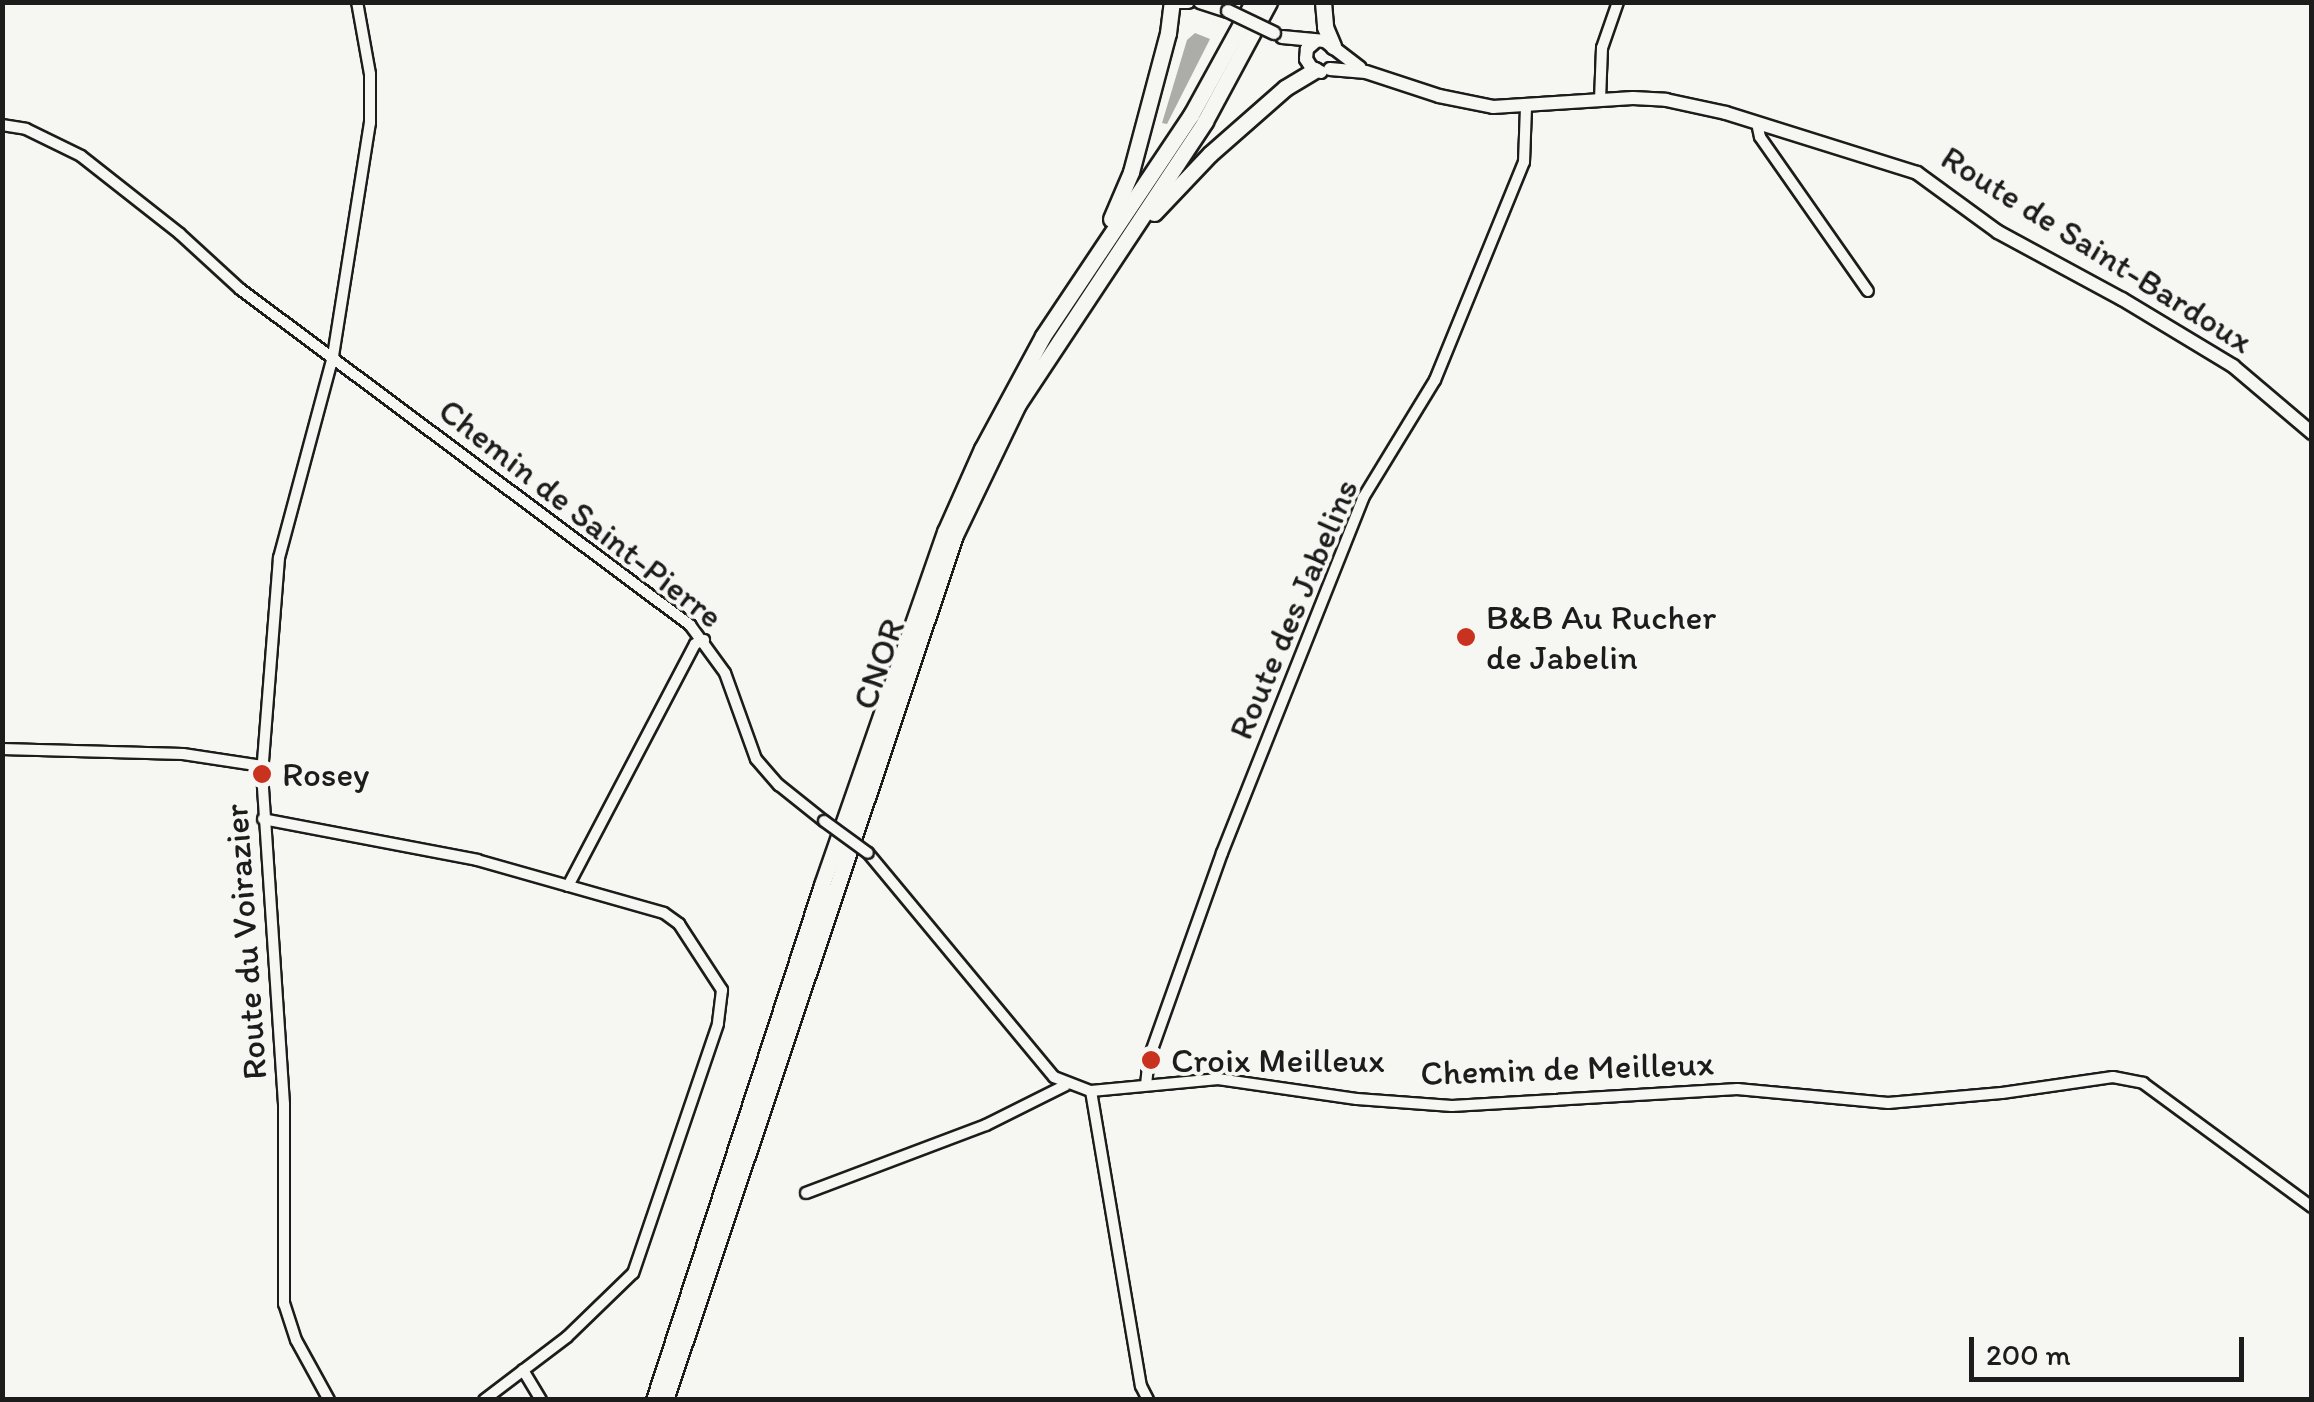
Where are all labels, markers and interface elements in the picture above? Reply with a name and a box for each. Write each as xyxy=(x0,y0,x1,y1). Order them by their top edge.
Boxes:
street label: Route de Saint-Bardoux xyxy=(1933,136,2261,362)
street label: Chemin de Saint-Pierre xyxy=(430,389,732,637)
street label: Route des Jabelins xyxy=(1219,472,1367,746)
place label: B&B Au Rucher de Jabelin xyxy=(1486,596,1716,678)
street label: CNOR xyxy=(843,613,913,715)
marker: B&B Au Rucher de Jabelin xyxy=(1455,626,1477,648)
place label: Rosey xyxy=(282,753,369,795)
marker: Rosey xyxy=(251,763,273,785)
street label: Route du Voirazier xyxy=(214,803,276,1081)
place label: Croix Meilleux xyxy=(1171,1039,1385,1081)
street label: Chemin de Meilleux xyxy=(1420,1042,1714,1094)
marker: Croix Meilleux xyxy=(1140,1049,1162,1071)
scale bar xyxy=(1974,1317,2249,1379)
text: 200 m xyxy=(1986,1336,2071,1373)

